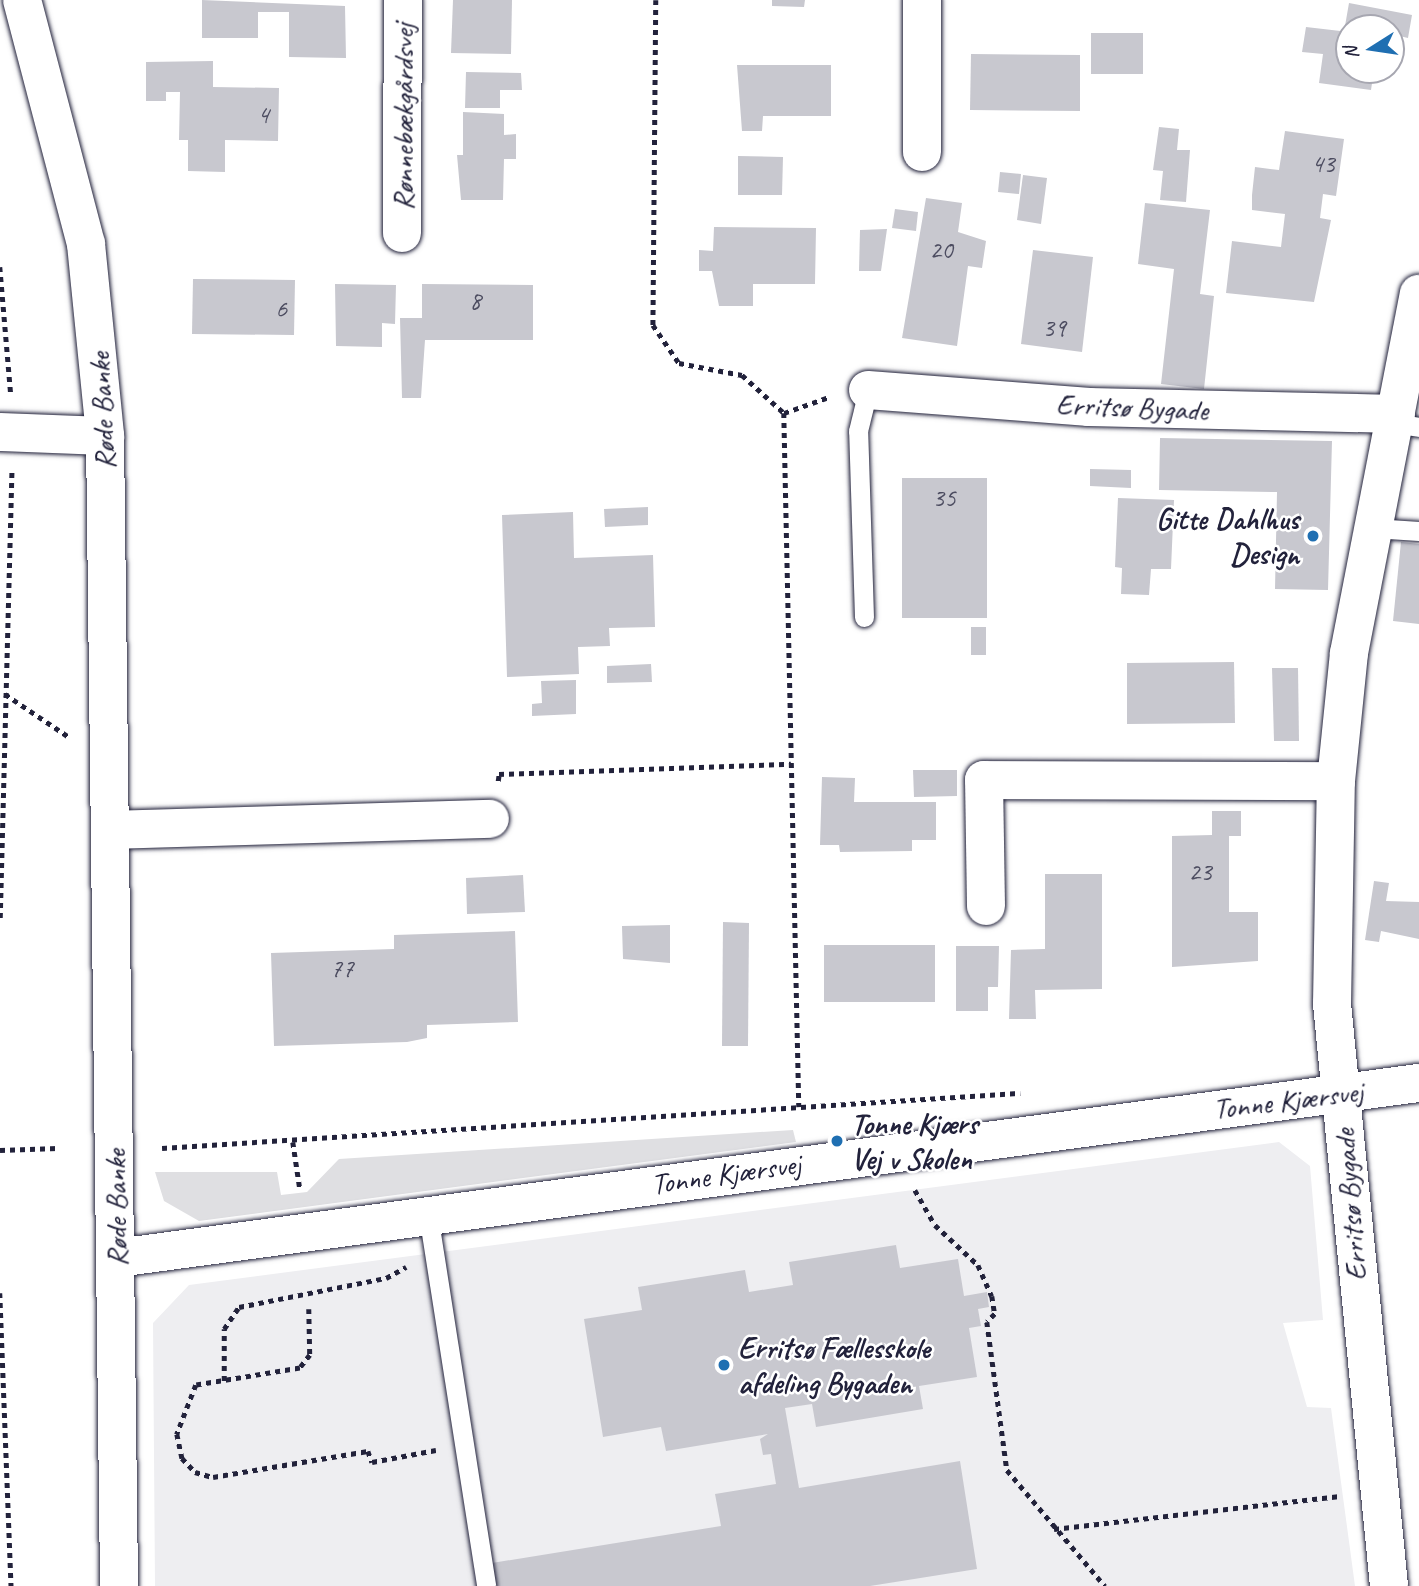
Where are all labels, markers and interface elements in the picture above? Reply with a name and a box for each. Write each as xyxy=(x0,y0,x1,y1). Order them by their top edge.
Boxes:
north arrow xyxy=(1335,14,1405,84)
street label: Rønnebækgårdsvej xyxy=(385,23,421,211)
text: N xyxy=(1338,45,1364,61)
house number: 4 xyxy=(257,99,269,131)
house number: 43 xyxy=(1311,148,1335,180)
house number: 20 xyxy=(929,234,953,266)
house number: 8 xyxy=(469,285,481,317)
house number: 6 xyxy=(275,293,287,325)
house number: 39 xyxy=(1042,312,1066,344)
street label: Røde Banke xyxy=(81,351,123,471)
street label: Erritsø Bygade xyxy=(1055,386,1209,428)
house number: 35 xyxy=(932,482,956,514)
place label: Gitte Dahlhus Design xyxy=(1155,501,1299,572)
marker: Gitte Dahlhus Design xyxy=(1305,528,1321,544)
house number: 23 xyxy=(1188,856,1212,888)
house number: 77 xyxy=(330,953,354,985)
street label: Tonne Kjærsvej xyxy=(1210,1073,1366,1127)
place label: Tonne Kjærs Vej v Skolen xyxy=(851,1106,979,1176)
street label: Erritsø Bygade xyxy=(1325,1128,1375,1282)
marker: Tonne Kjærs Vej v Skolen xyxy=(829,1133,845,1149)
street label: Tonne Kjærsvej xyxy=(648,1146,804,1202)
street label: Røde Banke xyxy=(97,1148,135,1268)
place label: Erritsø Fællesskole afdeling Bygaden xyxy=(738,1330,930,1400)
marker: Erritsø Fællesskole afdeling Bygaden xyxy=(716,1357,732,1373)

